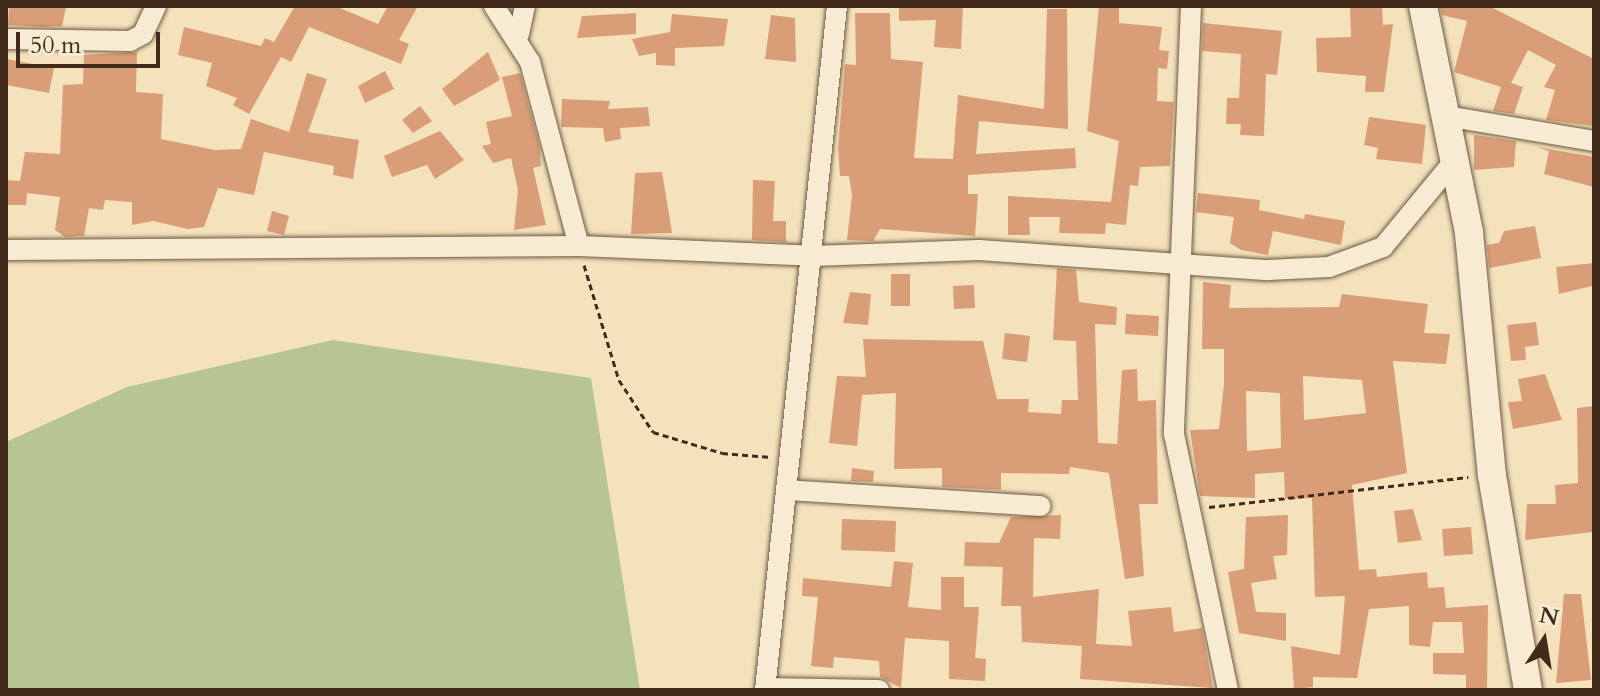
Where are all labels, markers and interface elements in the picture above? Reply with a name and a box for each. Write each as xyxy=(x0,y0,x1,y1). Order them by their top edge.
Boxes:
scale bar xyxy=(20,16,164,66)
text: 50 m xyxy=(30,29,81,62)
north arrow xyxy=(1504,600,1584,680)
text: N xyxy=(1537,600,1561,633)

